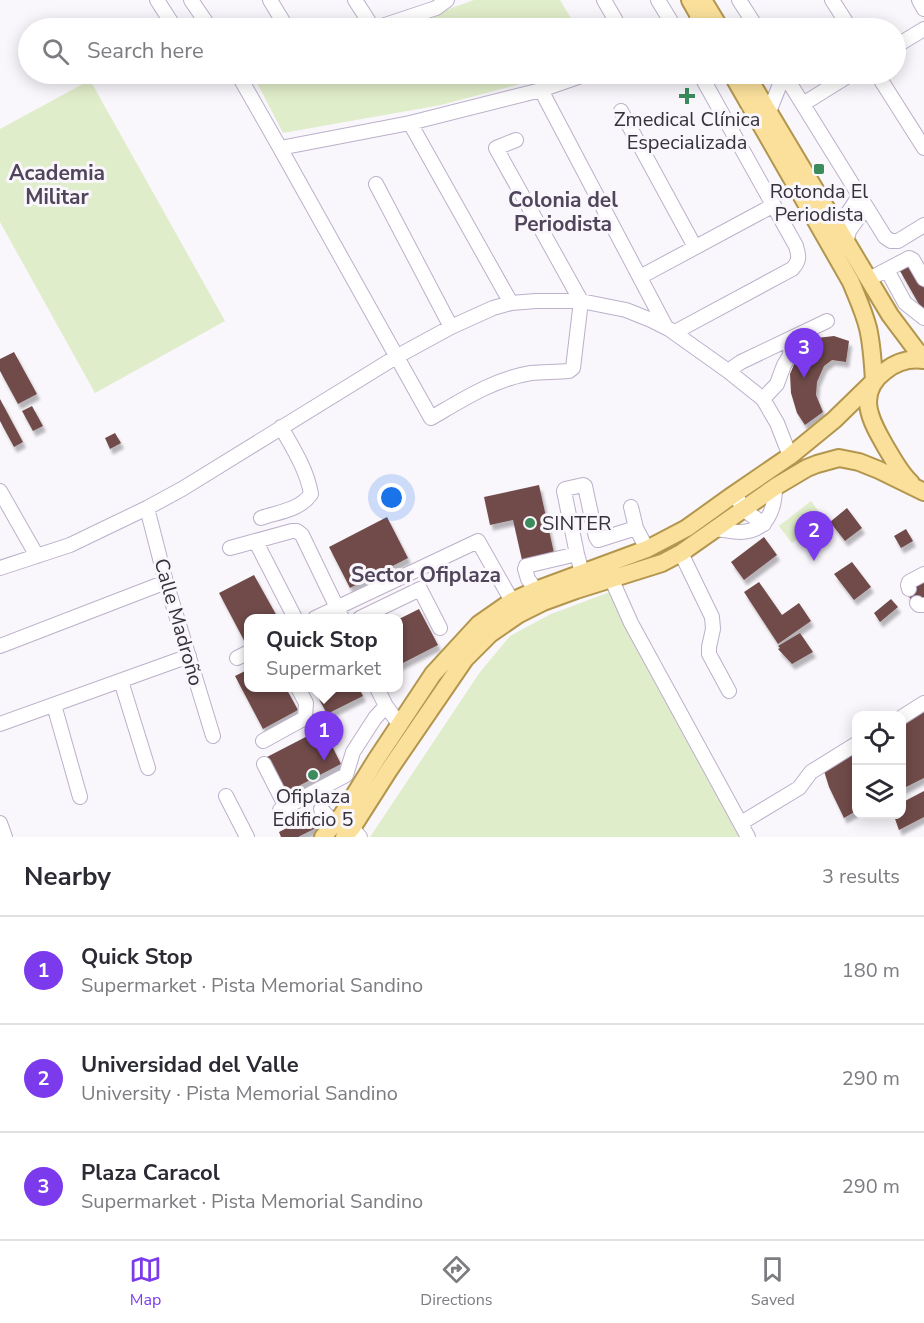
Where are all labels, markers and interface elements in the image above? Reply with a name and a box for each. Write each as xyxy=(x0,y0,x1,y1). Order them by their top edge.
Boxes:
search box xyxy=(18,18,906,84)
icon: search xyxy=(39,35,72,68)
text: Search here xyxy=(87,36,204,66)
marker: Zmedical Clínica Especializada xyxy=(678,87,696,105)
place label: Zmedical Clínica Especializada xyxy=(614,106,760,156)
district label: Academia Militar xyxy=(9,159,105,211)
marker: Rotonda El Periodista xyxy=(812,162,826,176)
place label: Rotonda El Periodista xyxy=(770,178,868,228)
district label: Colonia del Periodista xyxy=(508,186,618,238)
pin: 3 xyxy=(784,328,824,378)
your location xyxy=(377,483,406,512)
place label: SINTER xyxy=(542,510,611,537)
pin: 2 xyxy=(794,512,834,561)
marker: SINTER xyxy=(523,516,537,530)
street label: Calle Madroño xyxy=(147,555,210,689)
district label: Sector Ofiplaza xyxy=(351,561,501,589)
popup xyxy=(244,614,403,692)
text: Quick Stop xyxy=(266,625,378,655)
text: Supermarket xyxy=(266,655,381,682)
map controls xyxy=(852,711,906,819)
button: locate xyxy=(852,711,906,765)
pin: 1 xyxy=(304,712,344,761)
button: layers xyxy=(852,765,906,819)
marker: Ofiplaza Edificio 5 xyxy=(306,768,320,782)
place label: Ofiplaza Edificio 5 xyxy=(272,783,354,833)
text: Nearby xyxy=(24,859,111,894)
text: 3 results xyxy=(822,863,900,890)
text: Quick Stop xyxy=(81,942,193,972)
text: 1 xyxy=(38,957,50,984)
text: 180 m xyxy=(842,957,900,984)
text: Supermarket · Pista Memorial Sandino xyxy=(81,972,423,999)
text: Universidad del Valle xyxy=(81,1050,299,1080)
text: 2 xyxy=(38,1065,50,1092)
text: 290 m xyxy=(842,1065,900,1092)
text: University · Pista Memorial Sandino xyxy=(81,1080,398,1107)
text: Plaza Caracol xyxy=(81,1158,220,1188)
text: 3 xyxy=(38,1173,50,1200)
text: 290 m xyxy=(842,1173,900,1200)
text: Supermarket · Pista Memorial Sandino xyxy=(81,1188,423,1215)
tab: Map xyxy=(129,1253,162,1311)
tab: Directions xyxy=(420,1253,492,1311)
tab: Saved xyxy=(751,1253,795,1311)

